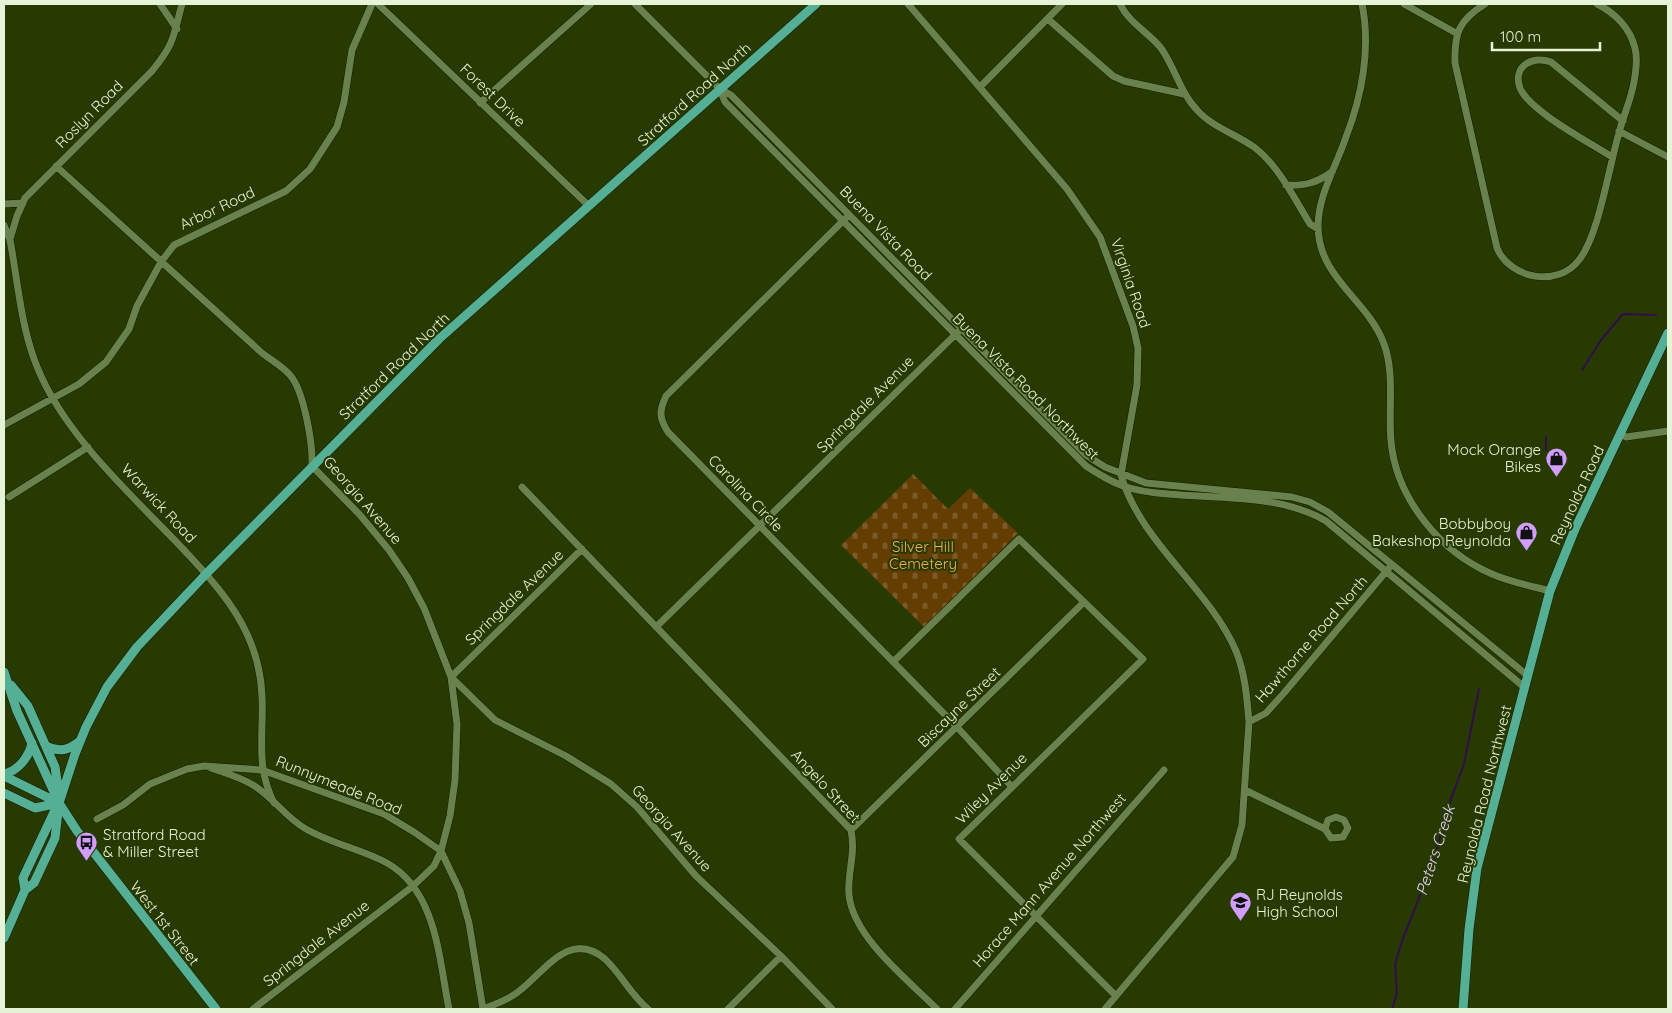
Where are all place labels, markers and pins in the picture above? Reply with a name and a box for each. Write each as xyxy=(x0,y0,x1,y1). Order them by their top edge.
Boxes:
place label: Mock Orange Bikes xyxy=(1447,440,1541,476)
shop icon: Mock Orange Bikes xyxy=(1545,446,1569,477)
place label: Bobbyboy Bakeshop Reynolda xyxy=(1372,514,1511,550)
shop icon: Bobbyboy Bakeshop Reynolda xyxy=(1515,520,1539,551)
place label: Stratford Road & Miller Street xyxy=(103,825,206,861)
bus stop icon: Stratford Road & Miller Street xyxy=(75,831,99,862)
place label: RJ Reynolds High School xyxy=(1256,885,1343,921)
school or university icon: RJ Reynolds High School xyxy=(1228,891,1252,922)

